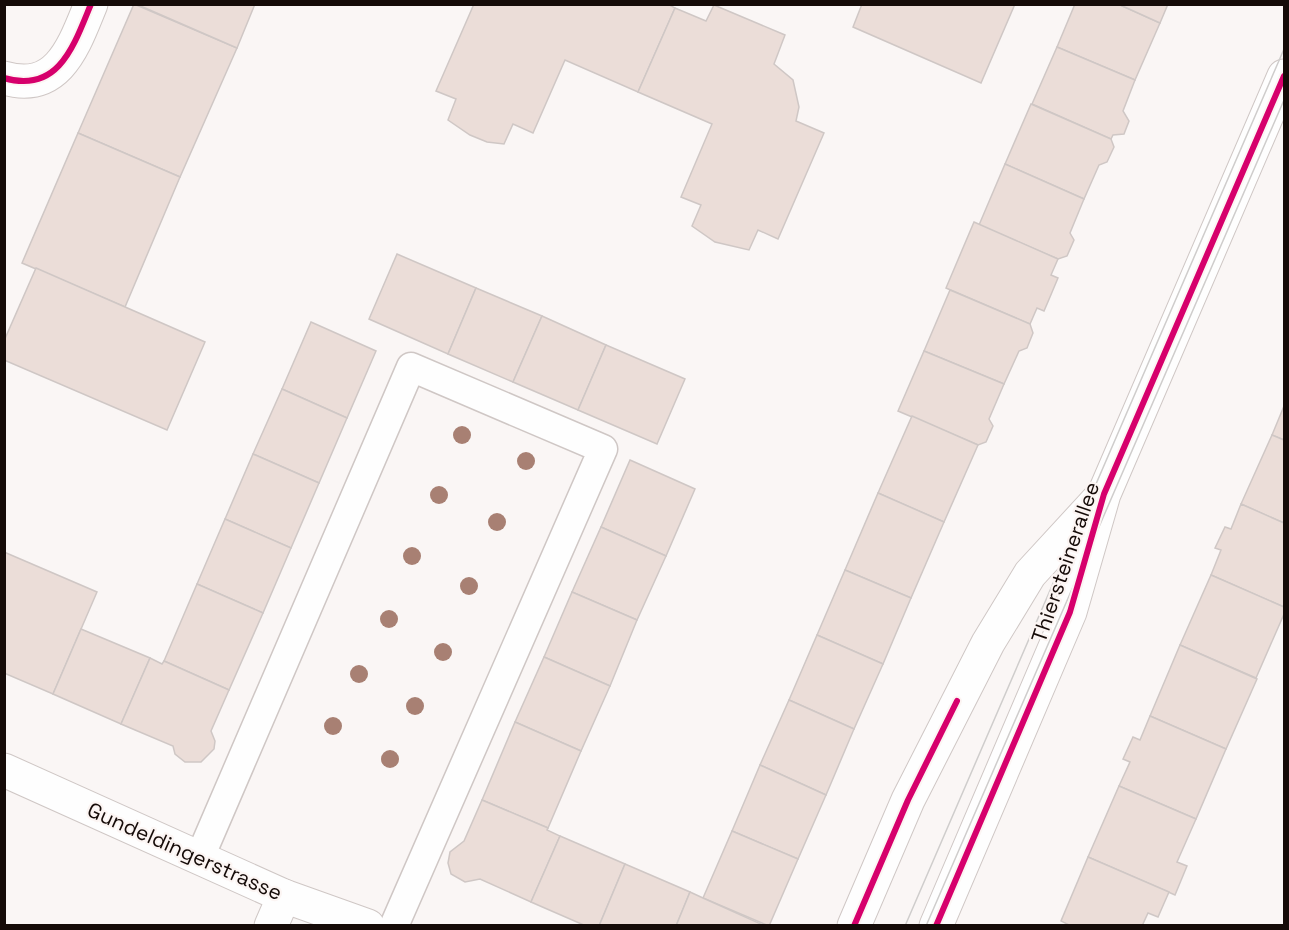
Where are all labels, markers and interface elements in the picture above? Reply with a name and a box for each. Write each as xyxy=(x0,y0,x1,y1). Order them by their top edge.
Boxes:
street label: Thiersteinerallee xyxy=(1025,478,1105,646)
street label: Gundeldingerstrasse xyxy=(83,796,287,906)

